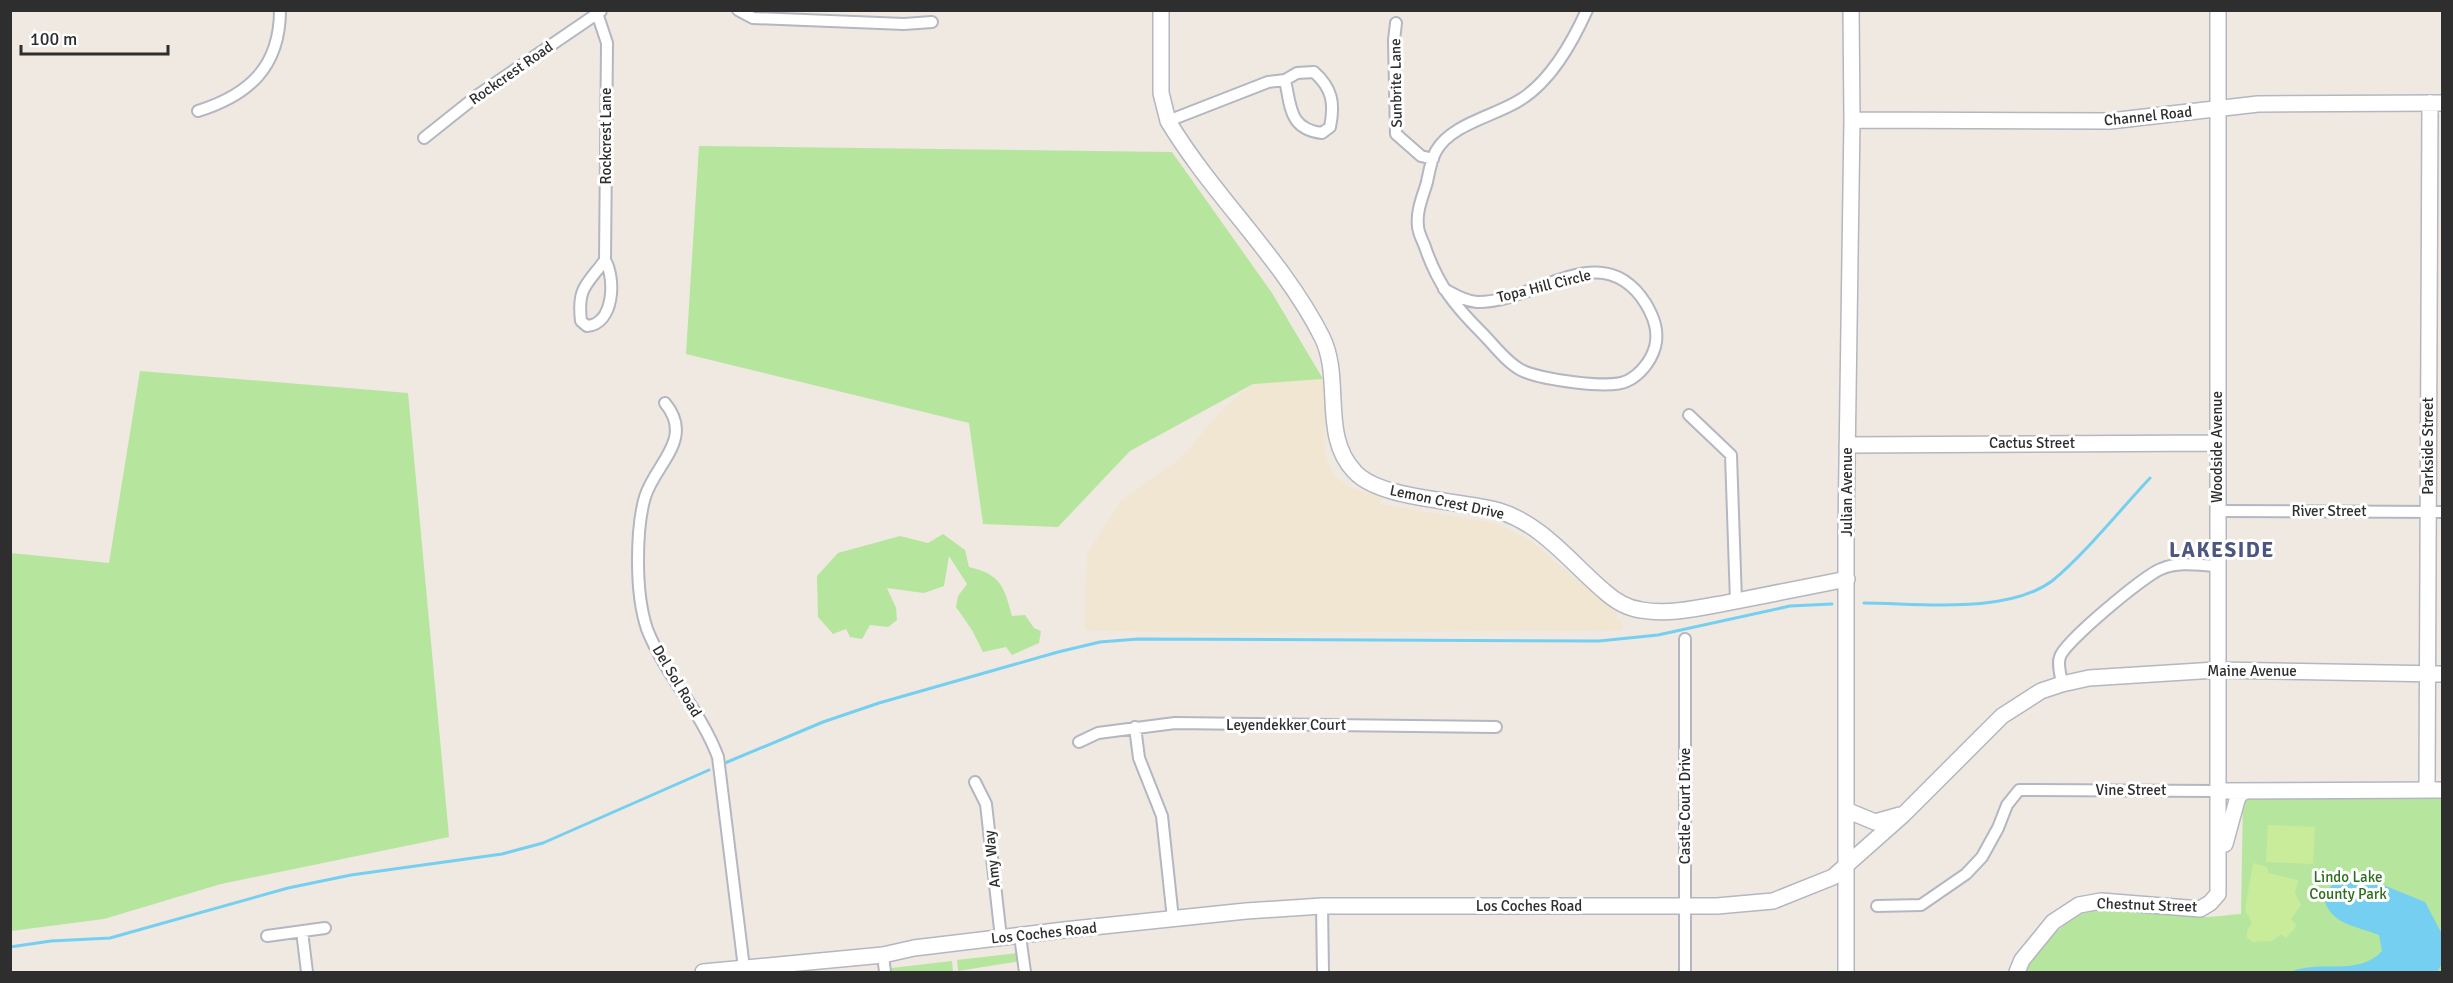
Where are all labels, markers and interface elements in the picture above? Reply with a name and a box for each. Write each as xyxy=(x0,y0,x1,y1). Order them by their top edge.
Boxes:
scale bar xyxy=(21,18,168,56)
text: 100 m xyxy=(30,28,77,50)
street label: Rockcrest Road xyxy=(466,38,556,108)
street label: Sunbrite Lane xyxy=(1386,38,1406,128)
street label: Rockcrest Lane xyxy=(597,88,615,184)
street label: Channel Road xyxy=(2103,102,2193,130)
street label: Topa Hill Circle xyxy=(1495,266,1593,306)
street label: Woodside Avenue xyxy=(2208,391,2226,503)
street label: Parkside Street xyxy=(2419,397,2437,495)
street label: Cactus Street xyxy=(1989,434,2075,452)
street label: Julian Avenue xyxy=(1838,447,1856,537)
street label: Lemon Crest Drive xyxy=(1388,481,1506,523)
street label: River Street xyxy=(2292,502,2366,520)
district label: LAKESIDE xyxy=(2169,537,2275,563)
street label: Del Sol Road xyxy=(648,642,706,720)
street label: Maine Avenue xyxy=(2207,662,2297,680)
street label: Leyendekker Court xyxy=(1226,716,1346,734)
street label: Castle Court Drive xyxy=(1676,748,1694,864)
street label: Vine Street xyxy=(2096,781,2166,799)
street label: Amy Way xyxy=(980,829,1004,889)
park label: Lindo Lake County Park xyxy=(2309,868,2387,903)
street label: Chestnut Street xyxy=(2096,894,2198,916)
street label: Los Coches Road xyxy=(1476,897,1582,915)
street label: Los Coches Road xyxy=(990,918,1098,948)

